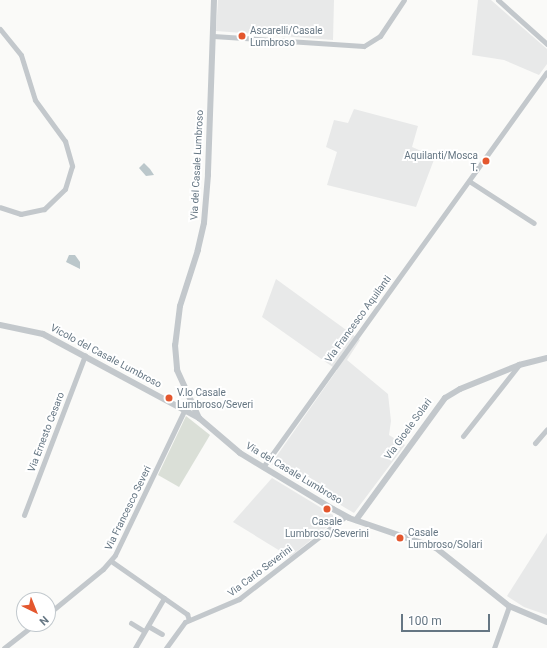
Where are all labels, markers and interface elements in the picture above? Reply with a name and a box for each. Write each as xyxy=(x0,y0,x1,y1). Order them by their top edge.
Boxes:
place label: Ascarelli/Casale Lumbroso xyxy=(250,24,323,48)
marker: Ascarelli/Casale Lumbroso xyxy=(237,31,247,41)
street label: Via del Casale Lumbroso xyxy=(188,110,206,220)
place label: Aquilanti/Mosca T. xyxy=(404,149,478,172)
marker: Aquilanti/Mosca T. xyxy=(481,156,491,166)
street label: Via Francesco Aquilanti xyxy=(322,273,394,365)
street label: Vicolo del Casale Lumbroso xyxy=(48,322,164,390)
place label: V.lo Casale Lumbroso/Severi xyxy=(177,386,253,410)
street label: Via Ernesto Cesaro xyxy=(25,390,67,474)
marker: V.lo Casale Lumbroso/Severi xyxy=(164,393,174,403)
street label: Via Gioele Solari xyxy=(382,396,434,462)
street label: Via del Casale Lumbroso xyxy=(244,439,344,507)
street label: Via Francesco Severi xyxy=(102,464,154,552)
marker: Casale Lumbroso/Severini xyxy=(322,504,332,514)
place label: Casale Lumbroso/Severini xyxy=(285,515,369,538)
place label: Casale Lumbroso/Solari xyxy=(408,526,482,550)
marker: Casale Lumbroso/Solari xyxy=(395,533,405,543)
street label: Via Carlo Severini xyxy=(225,543,295,599)
north arrow xyxy=(16,592,56,632)
scale bar xyxy=(403,606,492,632)
text: N xyxy=(37,613,51,628)
text: 100 m xyxy=(408,614,442,628)

